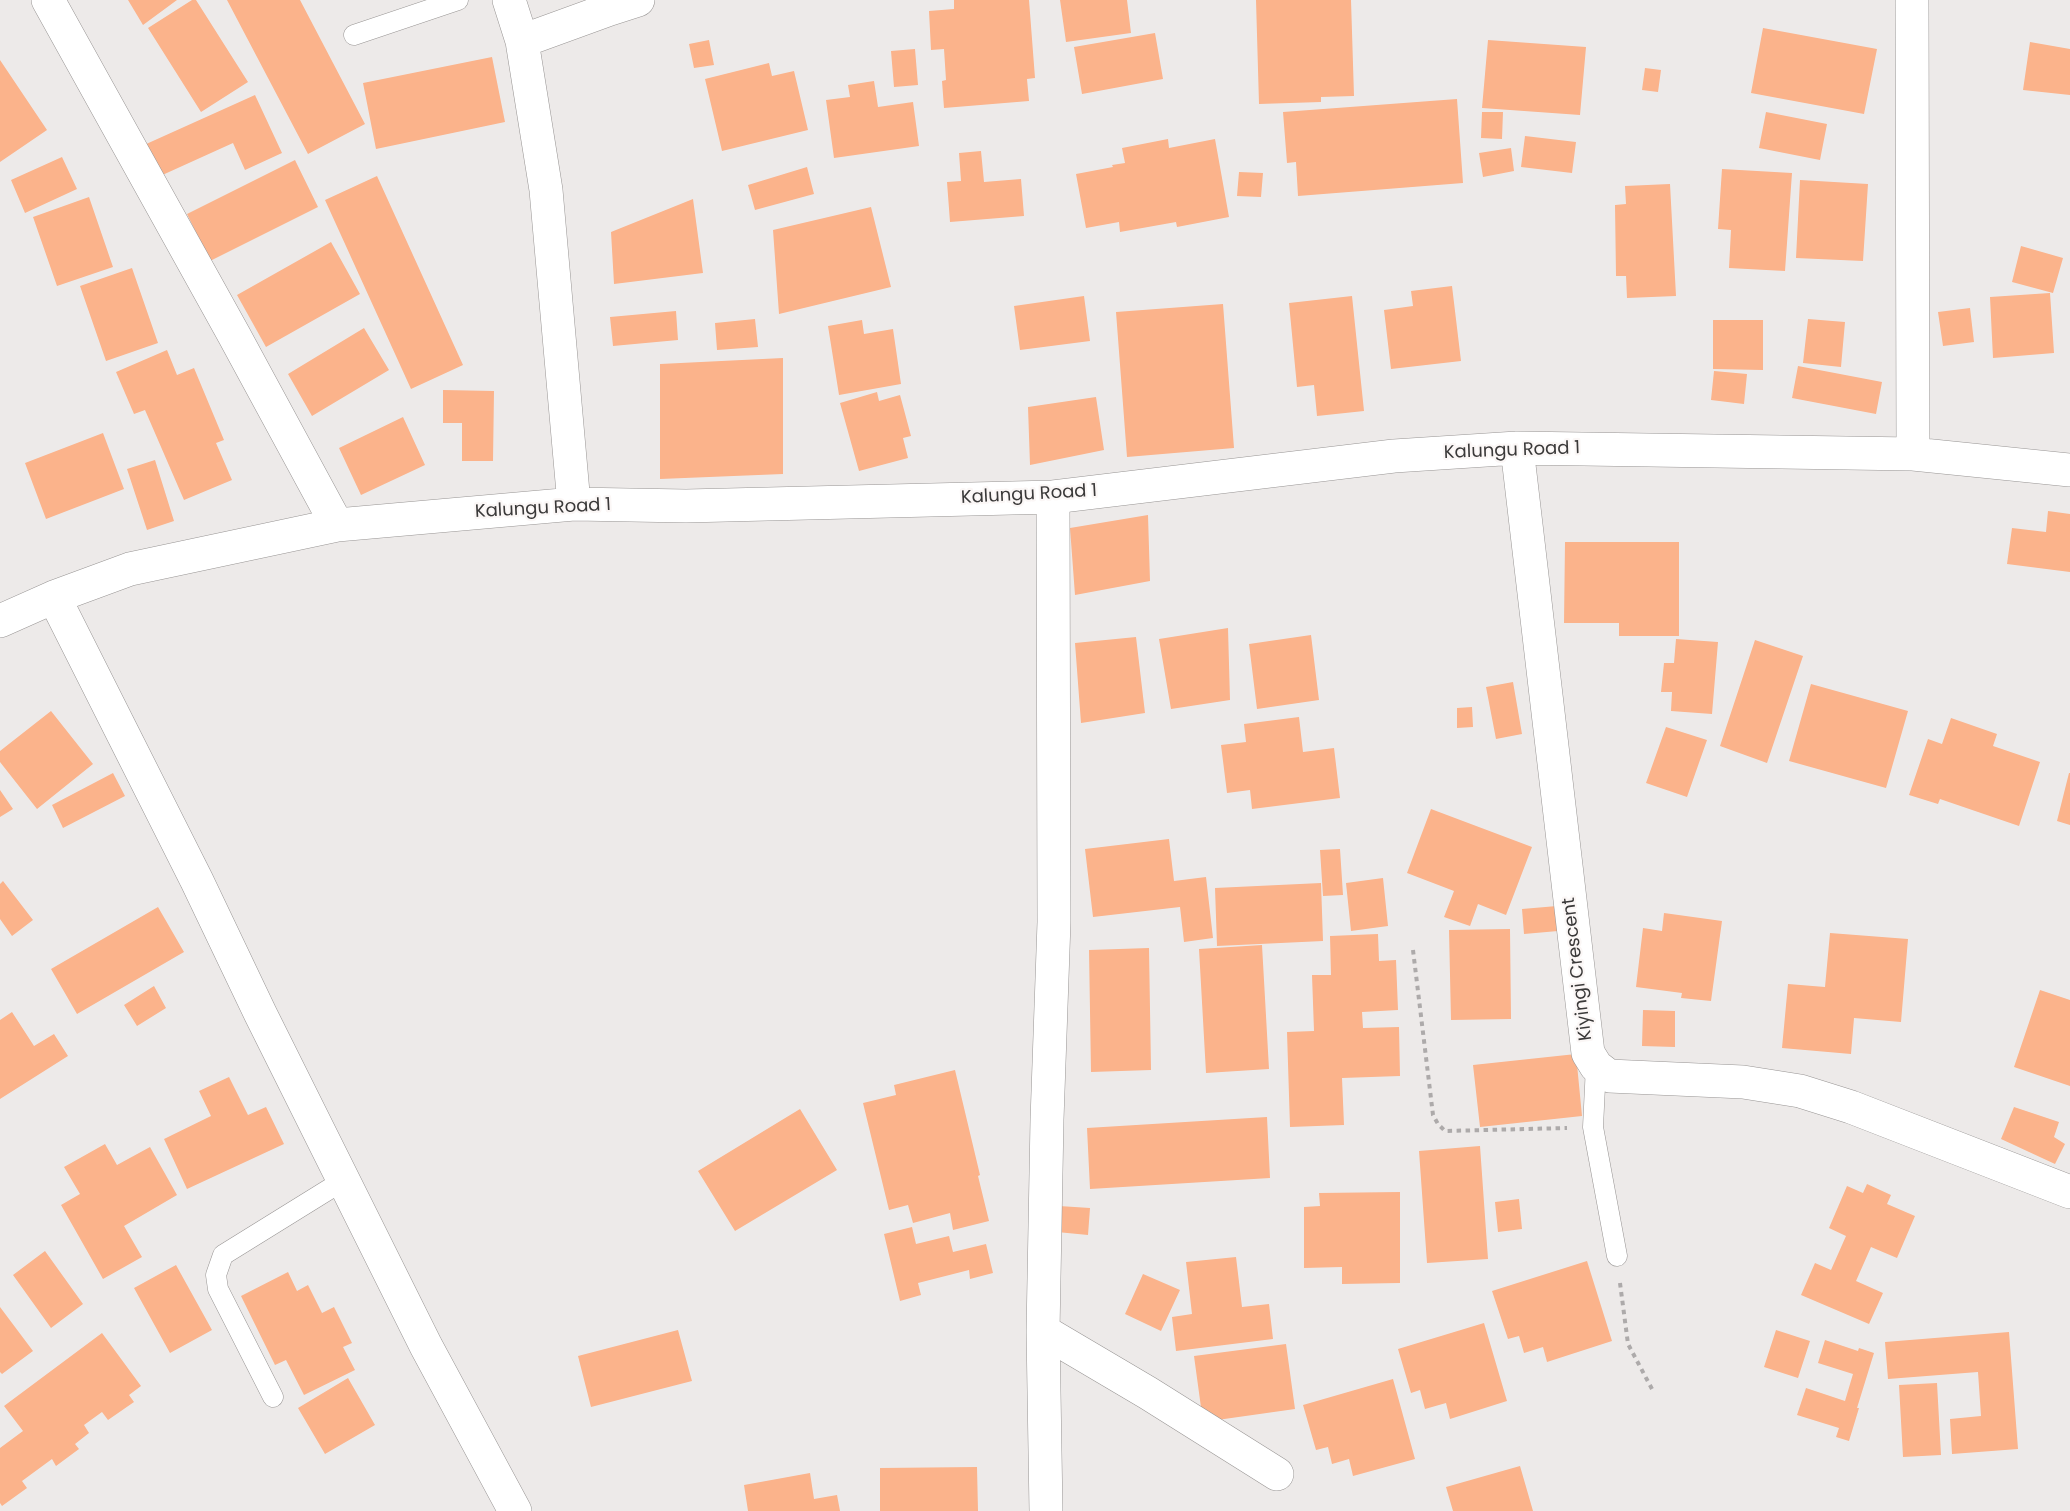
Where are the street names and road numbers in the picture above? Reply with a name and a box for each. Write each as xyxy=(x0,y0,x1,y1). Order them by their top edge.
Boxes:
street label: Kalungu Road 1 xyxy=(1444,438,1580,464)
street label: Kalungu Road 1 xyxy=(960,481,1098,509)
street label: Kalungu Road 1 xyxy=(474,495,612,523)
street label: Kiyingi Crescent xyxy=(1559,896,1597,1042)

